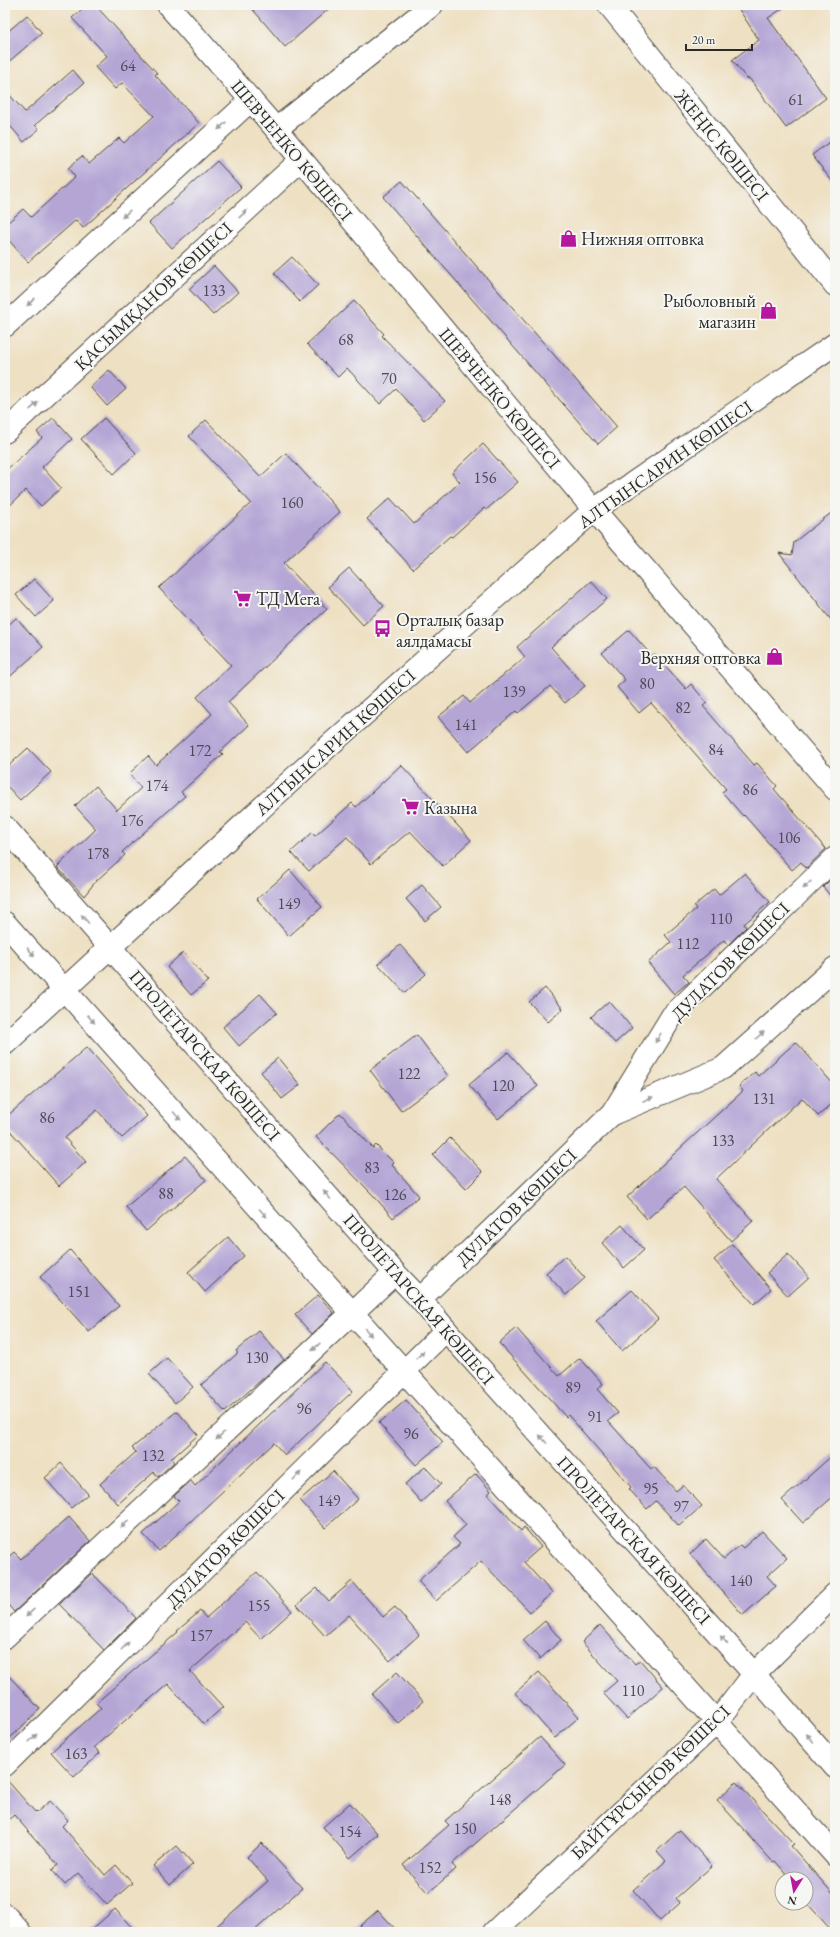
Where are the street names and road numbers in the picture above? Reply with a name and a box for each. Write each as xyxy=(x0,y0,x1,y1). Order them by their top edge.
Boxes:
street label: ШЕВЧЕНКО КӨШЕСІ xyxy=(226,75,358,225)
street label: ЖЕҢІС КӨШЕСІ xyxy=(669,84,774,206)
street label: ҚАСЫМҚАНОВ КӨШЕСІ xyxy=(69,217,237,375)
street label: ШЕВЧЕНКО КӨШЕСІ xyxy=(434,323,566,473)
street label: АЛТЫНСАРИН КӨШЕСІ xyxy=(572,395,757,534)
street label: АЛТЫНСАРИН КӨШЕСІ xyxy=(249,664,420,821)
street label: ДУЛАТОВ КӨШЕСІ xyxy=(666,897,794,1025)
street label: ПРОЛЕТАРСКАЯ КӨШЕСІ xyxy=(124,965,286,1145)
street label: ДУЛАТОВ КӨШЕСІ xyxy=(451,1144,581,1270)
street label: ПРОЛЕТАРСКАЯ КӨШЕСІ xyxy=(338,1209,500,1389)
street label: ПРОЛЕТАРСКАЯ КӨШЕСІ xyxy=(552,1451,716,1629)
street label: ДУЛАТОВ КӨШЕСІ xyxy=(161,1484,289,1612)
street label: БАЙТҰРСЫНОВ КӨШЕСІ xyxy=(565,1700,735,1864)

